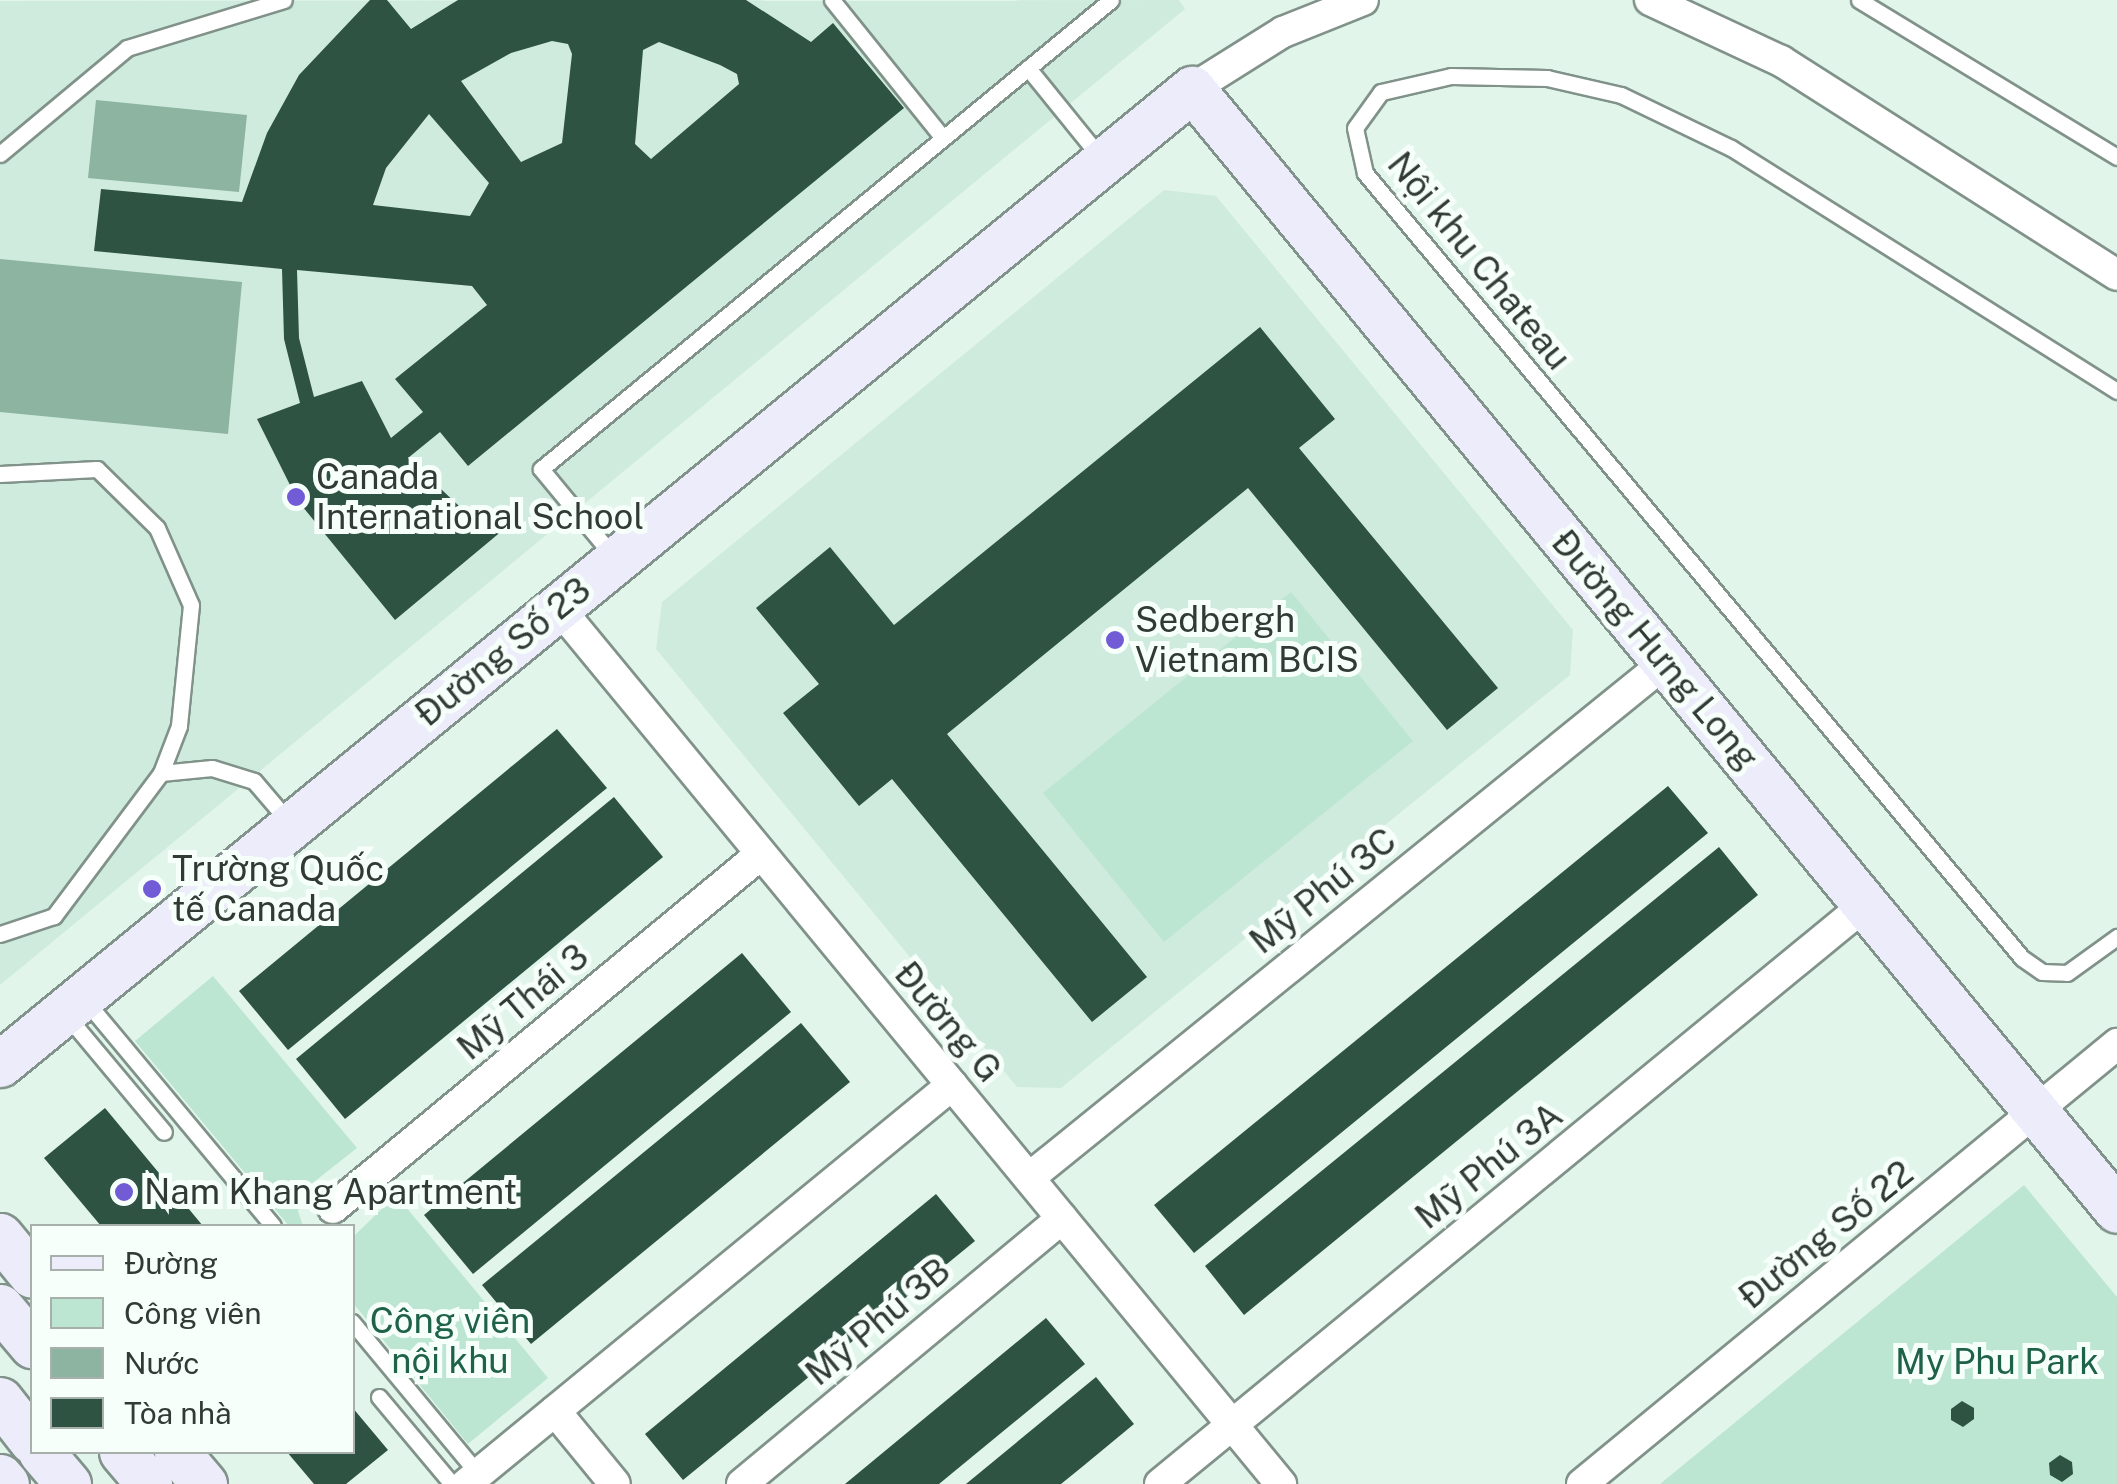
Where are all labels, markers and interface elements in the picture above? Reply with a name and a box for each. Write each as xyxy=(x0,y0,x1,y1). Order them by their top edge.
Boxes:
street label: Nội khu Chateau xyxy=(1379,144,1579,378)
place label: Canada International School xyxy=(316,456,644,538)
marker: Canada International School xyxy=(285,486,307,508)
street label: Đường Hưng Long xyxy=(1543,522,1767,778)
street label: Đường Số 23 xyxy=(407,569,599,735)
place label: Sedbergh Vietnam BCIS xyxy=(1135,599,1359,681)
marker: Sedbergh Vietnam BCIS xyxy=(1104,629,1126,651)
street label: Mỹ Phú 3C xyxy=(1242,819,1404,963)
place label: Trường Quốc tế Canada xyxy=(172,848,384,930)
marker: Trường Quốc tế Canada xyxy=(141,878,163,900)
street label: Mỹ Thái 3 xyxy=(449,935,597,1069)
street label: Đường G xyxy=(886,953,1010,1091)
street label: Mỹ Phú 3A xyxy=(1407,1094,1571,1238)
street label: Đường Số 22 xyxy=(1730,1152,1922,1318)
place label: Nam Khang Apartment xyxy=(144,1171,517,1213)
marker: Nam Khang Apartment xyxy=(113,1181,135,1203)
legend xyxy=(30,1224,355,1454)
text: Đường xyxy=(124,1245,218,1281)
street label: Mỹ Phú 3B xyxy=(797,1250,959,1394)
text: Công viên xyxy=(124,1295,262,1331)
park label: Công viên nội khu xyxy=(370,1300,530,1382)
park label: My Phu Park xyxy=(1895,1341,2099,1383)
text: Nước xyxy=(124,1345,199,1381)
text: Tòa nhà xyxy=(124,1395,232,1431)

